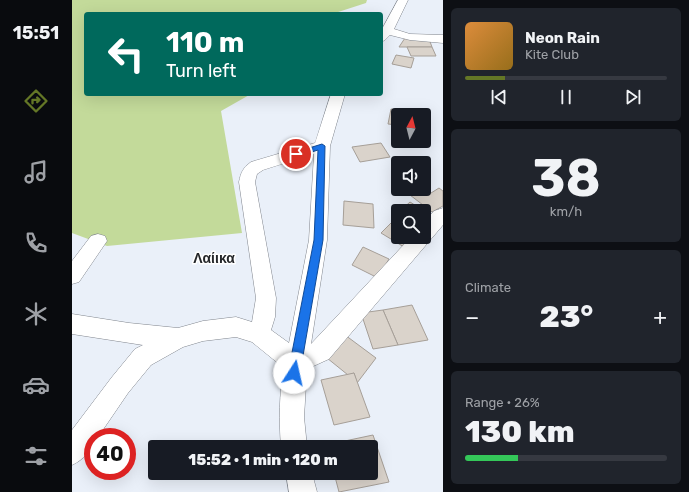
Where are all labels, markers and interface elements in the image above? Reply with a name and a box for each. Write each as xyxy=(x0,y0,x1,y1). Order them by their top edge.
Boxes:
text: 15:51 xyxy=(13,22,59,44)
text: 110 m xyxy=(166,26,244,59)
icon: left xyxy=(100,28,152,80)
text: Neon Rain xyxy=(525,29,600,47)
text: Kite Club xyxy=(525,47,579,62)
text: Turn left xyxy=(166,60,236,82)
icon: previous xyxy=(488,86,510,108)
icon: pause xyxy=(555,86,577,108)
icon: next xyxy=(622,86,644,108)
icon: directions xyxy=(22,87,50,115)
north arrow xyxy=(391,108,431,148)
map controls xyxy=(391,108,431,244)
pin xyxy=(279,137,313,171)
icon: arrive xyxy=(285,143,307,165)
text: 38 xyxy=(531,147,601,209)
button: sound xyxy=(391,156,431,196)
icon: music xyxy=(22,158,50,186)
button: search xyxy=(391,204,431,244)
text: km/h xyxy=(550,204,582,219)
icon: phone xyxy=(22,229,50,257)
district label: Λαίικα xyxy=(193,250,235,267)
text: Climate xyxy=(465,280,511,295)
text: 23° xyxy=(540,299,593,335)
icon: climate xyxy=(22,300,50,328)
text: − xyxy=(465,304,479,331)
text: + xyxy=(653,304,667,331)
position arrow xyxy=(273,352,315,394)
icon: car xyxy=(22,371,50,399)
text: Range · 26% xyxy=(465,395,540,410)
text: 130 km xyxy=(465,414,575,450)
speed limit sign: 40 xyxy=(84,428,136,480)
icon: filters xyxy=(22,442,50,470)
text: 15:52 · 1 min · 120 m xyxy=(188,451,338,469)

